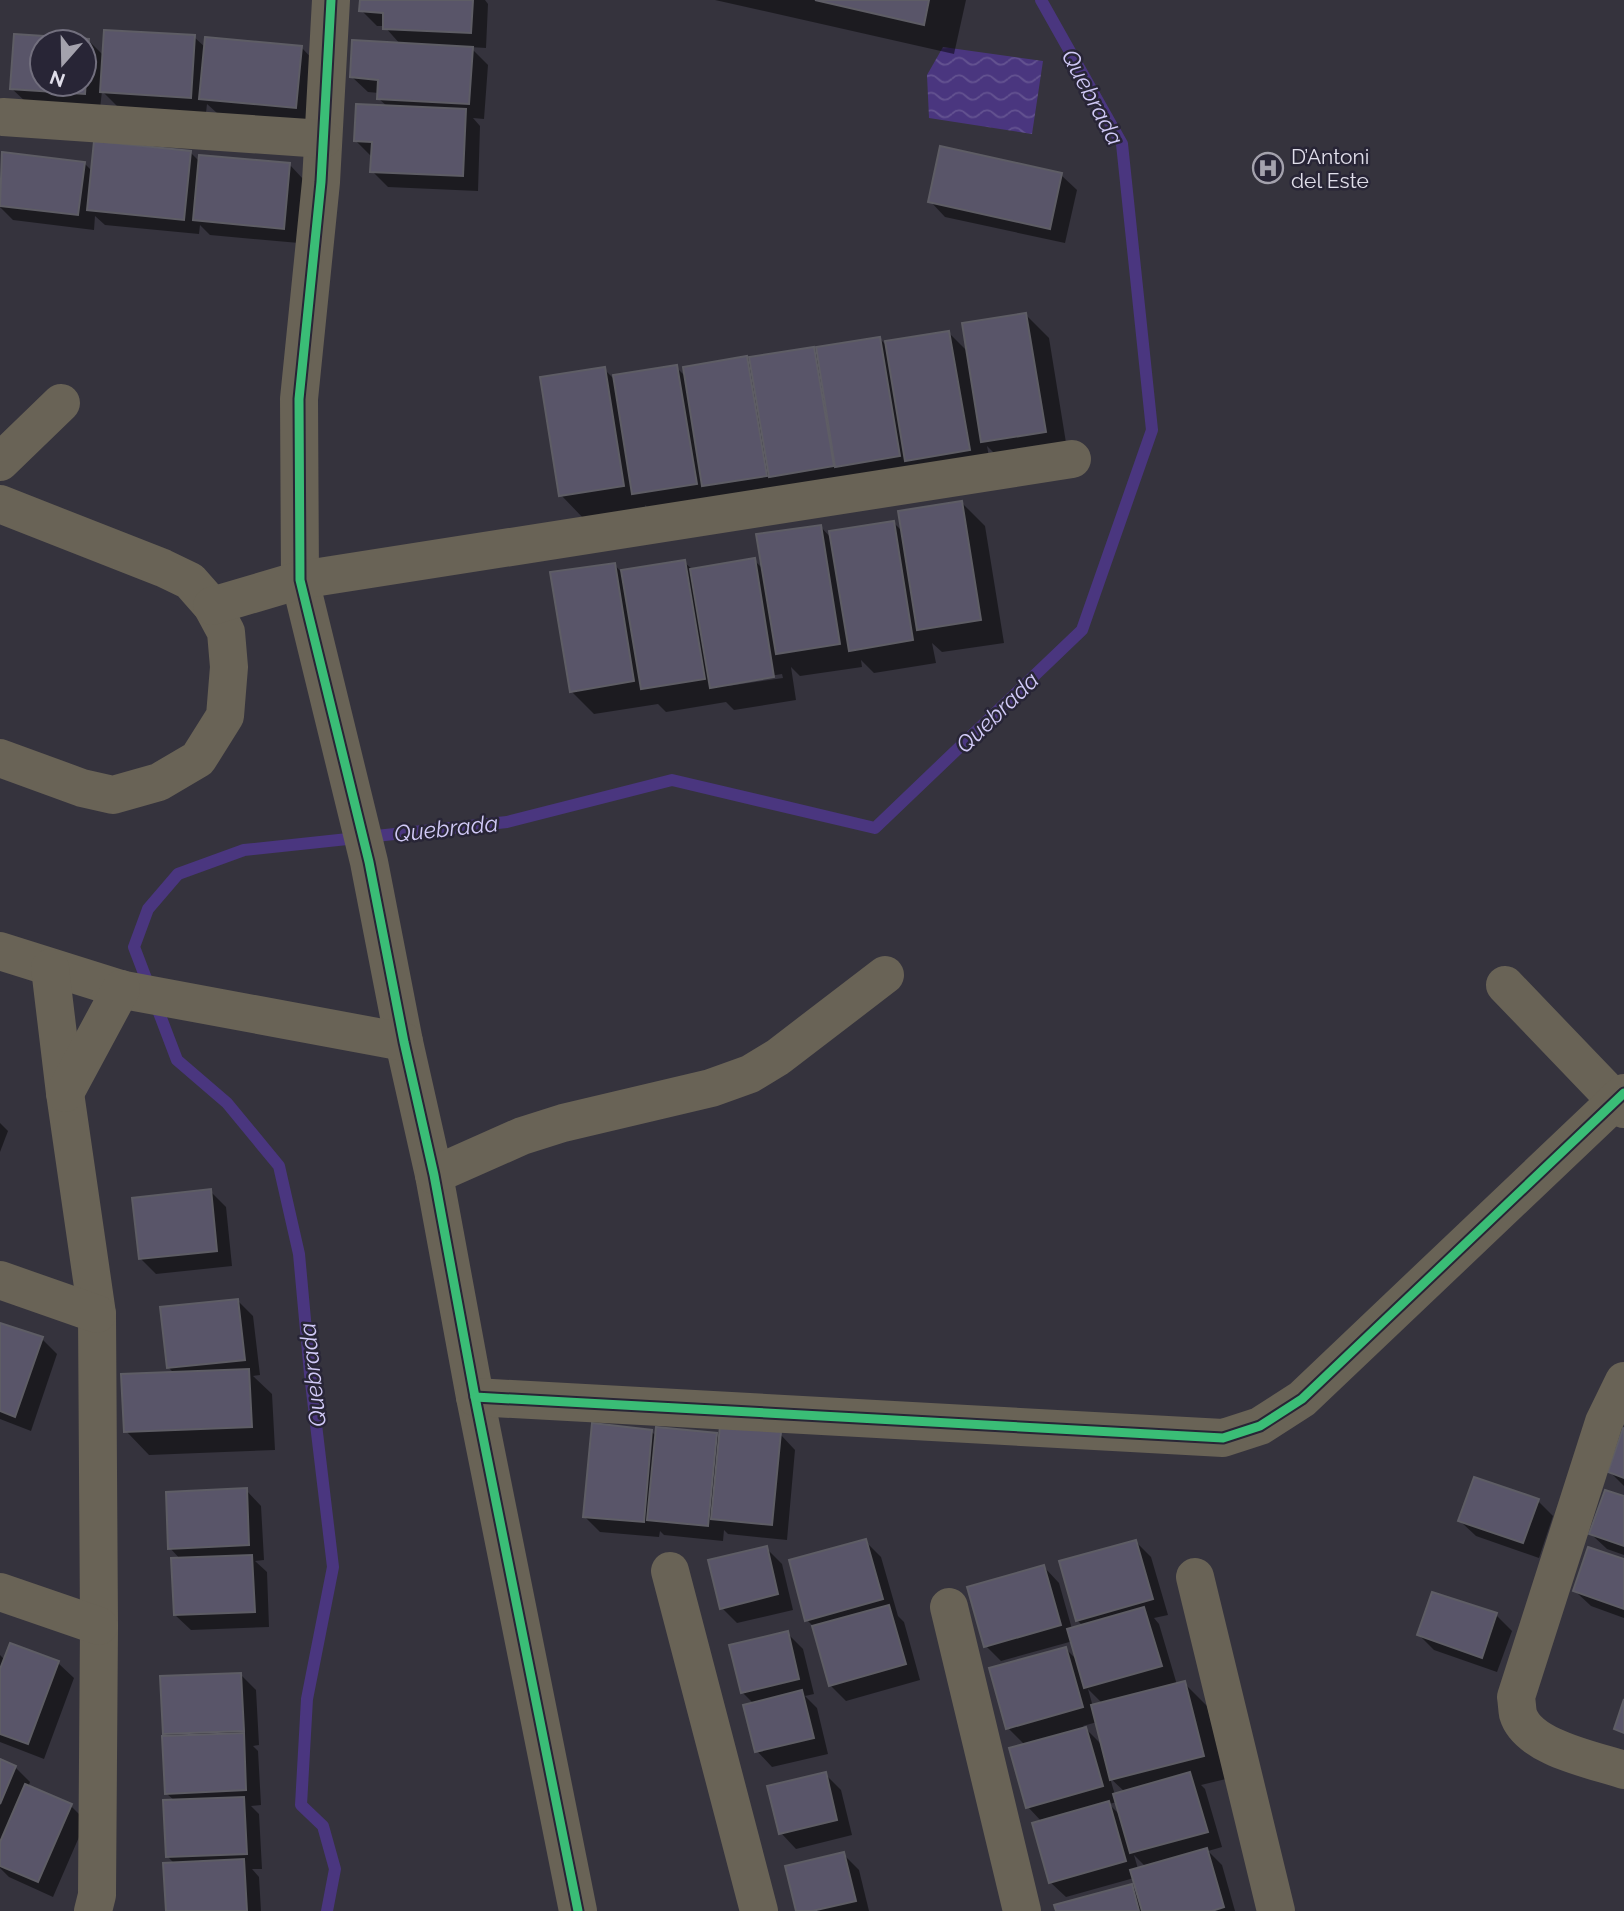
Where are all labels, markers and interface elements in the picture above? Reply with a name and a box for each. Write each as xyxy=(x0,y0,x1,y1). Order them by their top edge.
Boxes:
north arrow xyxy=(28,28,98,98)
water label: Quebrada xyxy=(1057,45,1130,150)
text: N xyxy=(47,66,68,92)
place label: D’Antoni del Este xyxy=(1291,144,1369,193)
hospital icon: D’Antoni del Este xyxy=(1251,151,1285,185)
water label: Quebrada xyxy=(950,666,1044,758)
water label: Quebrada xyxy=(393,809,500,847)
water label: Quebrada xyxy=(293,1321,331,1428)

